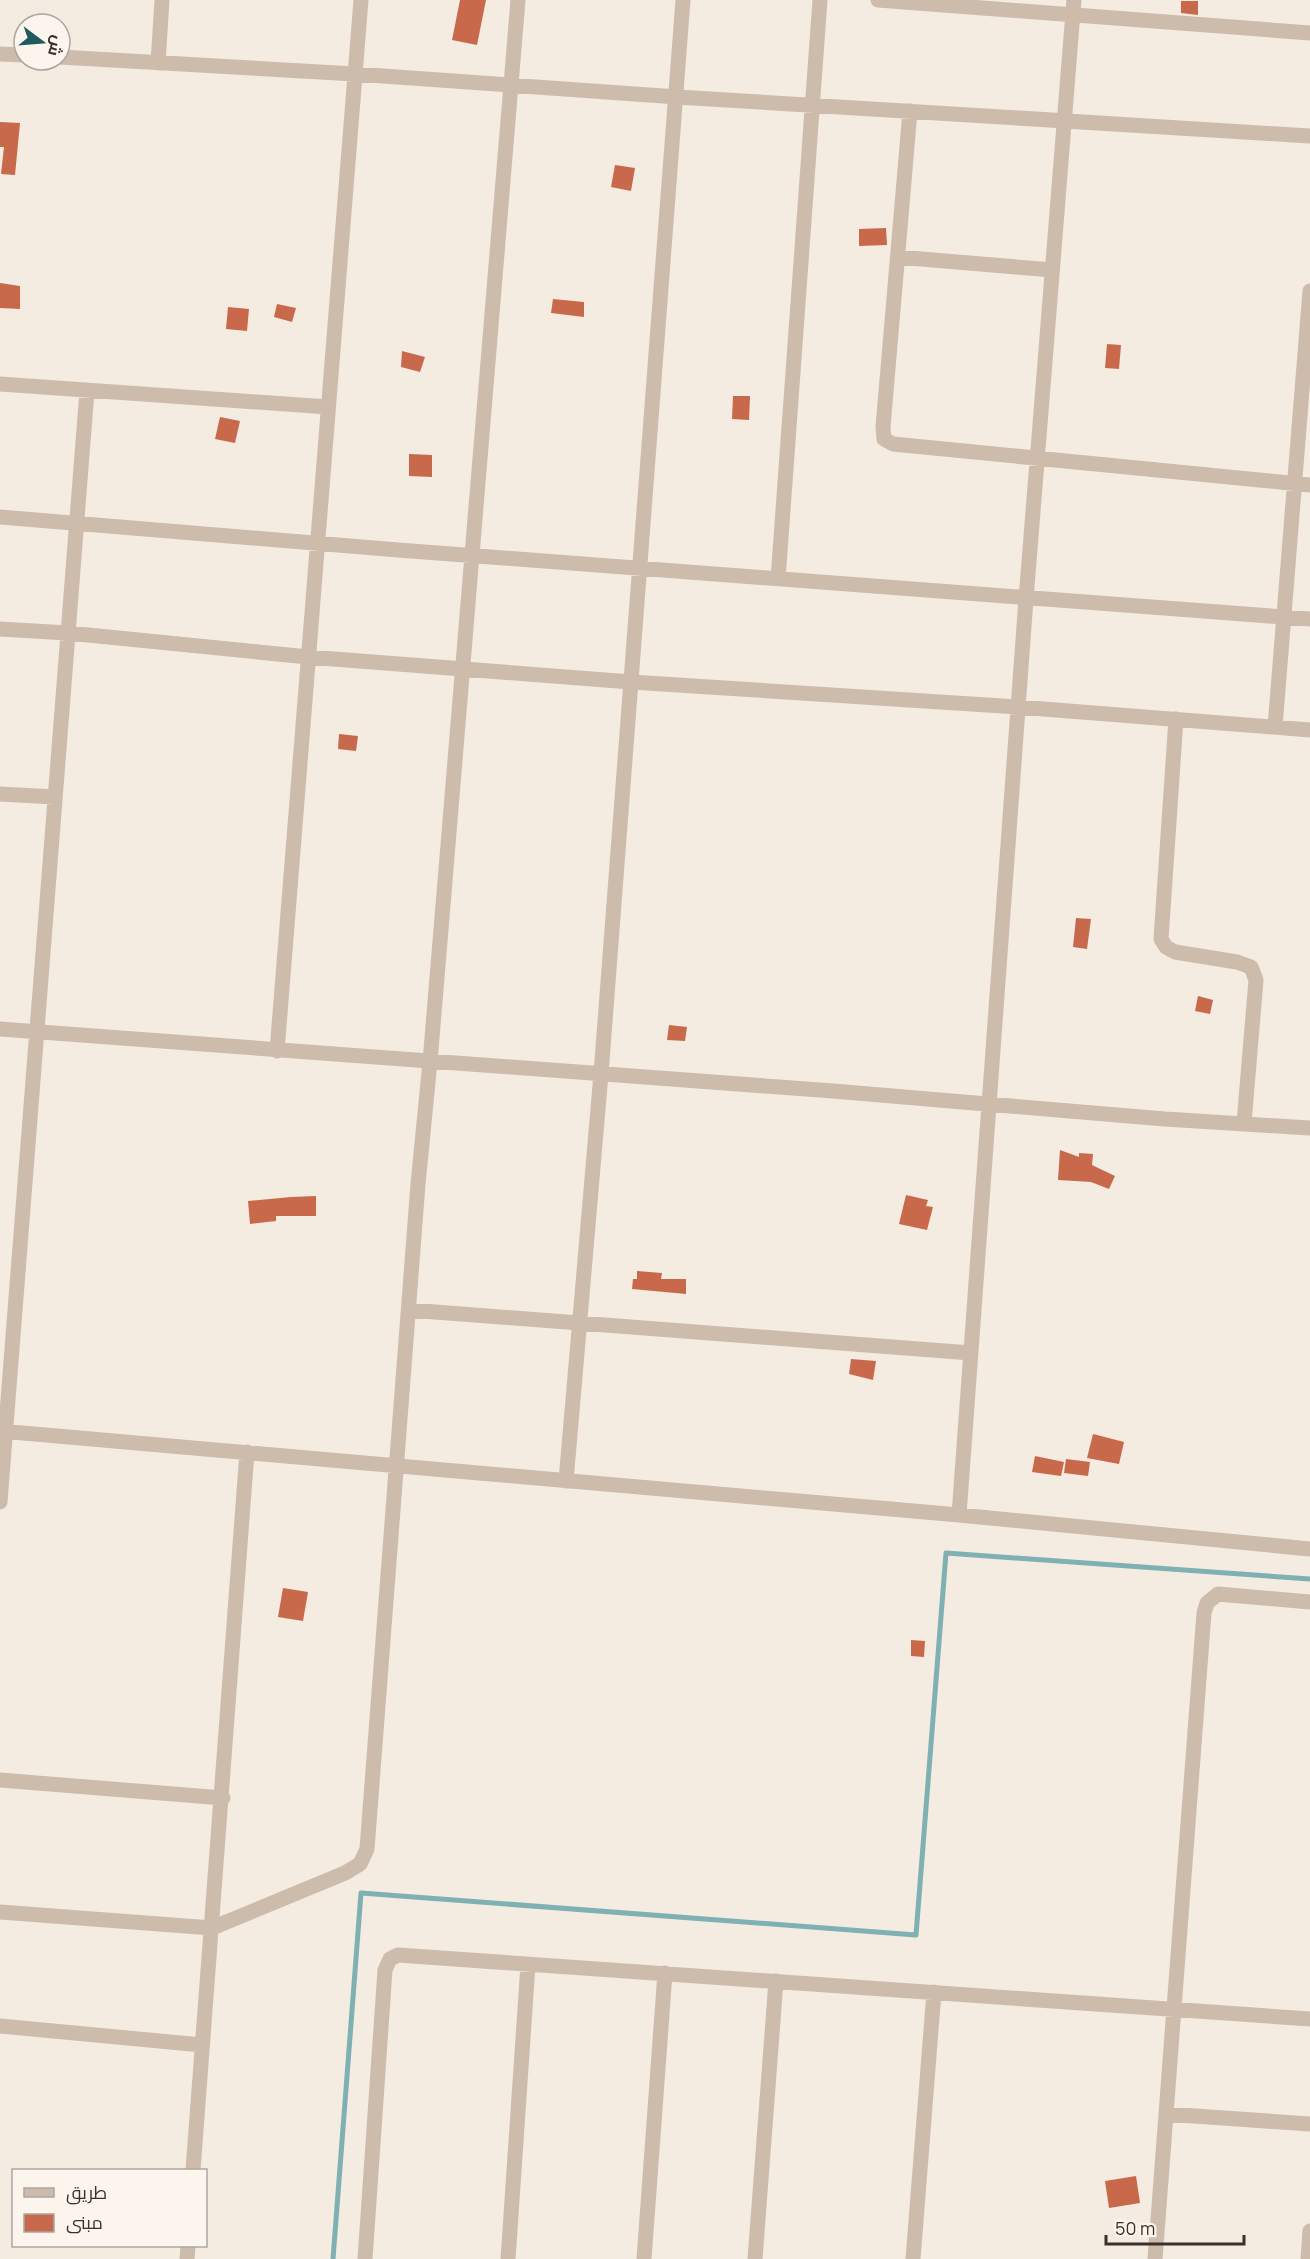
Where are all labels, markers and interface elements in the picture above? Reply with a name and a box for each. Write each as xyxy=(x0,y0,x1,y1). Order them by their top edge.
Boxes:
north arrow xyxy=(12,12,72,72)
text: ش xyxy=(43,33,70,59)
legend xyxy=(12,2169,207,2247)
text: طريق xyxy=(66,2180,107,2205)
scale bar xyxy=(1106,2208,1244,2246)
text: مبنى xyxy=(66,2210,103,2234)
text: 50 m xyxy=(1115,2216,1155,2240)

